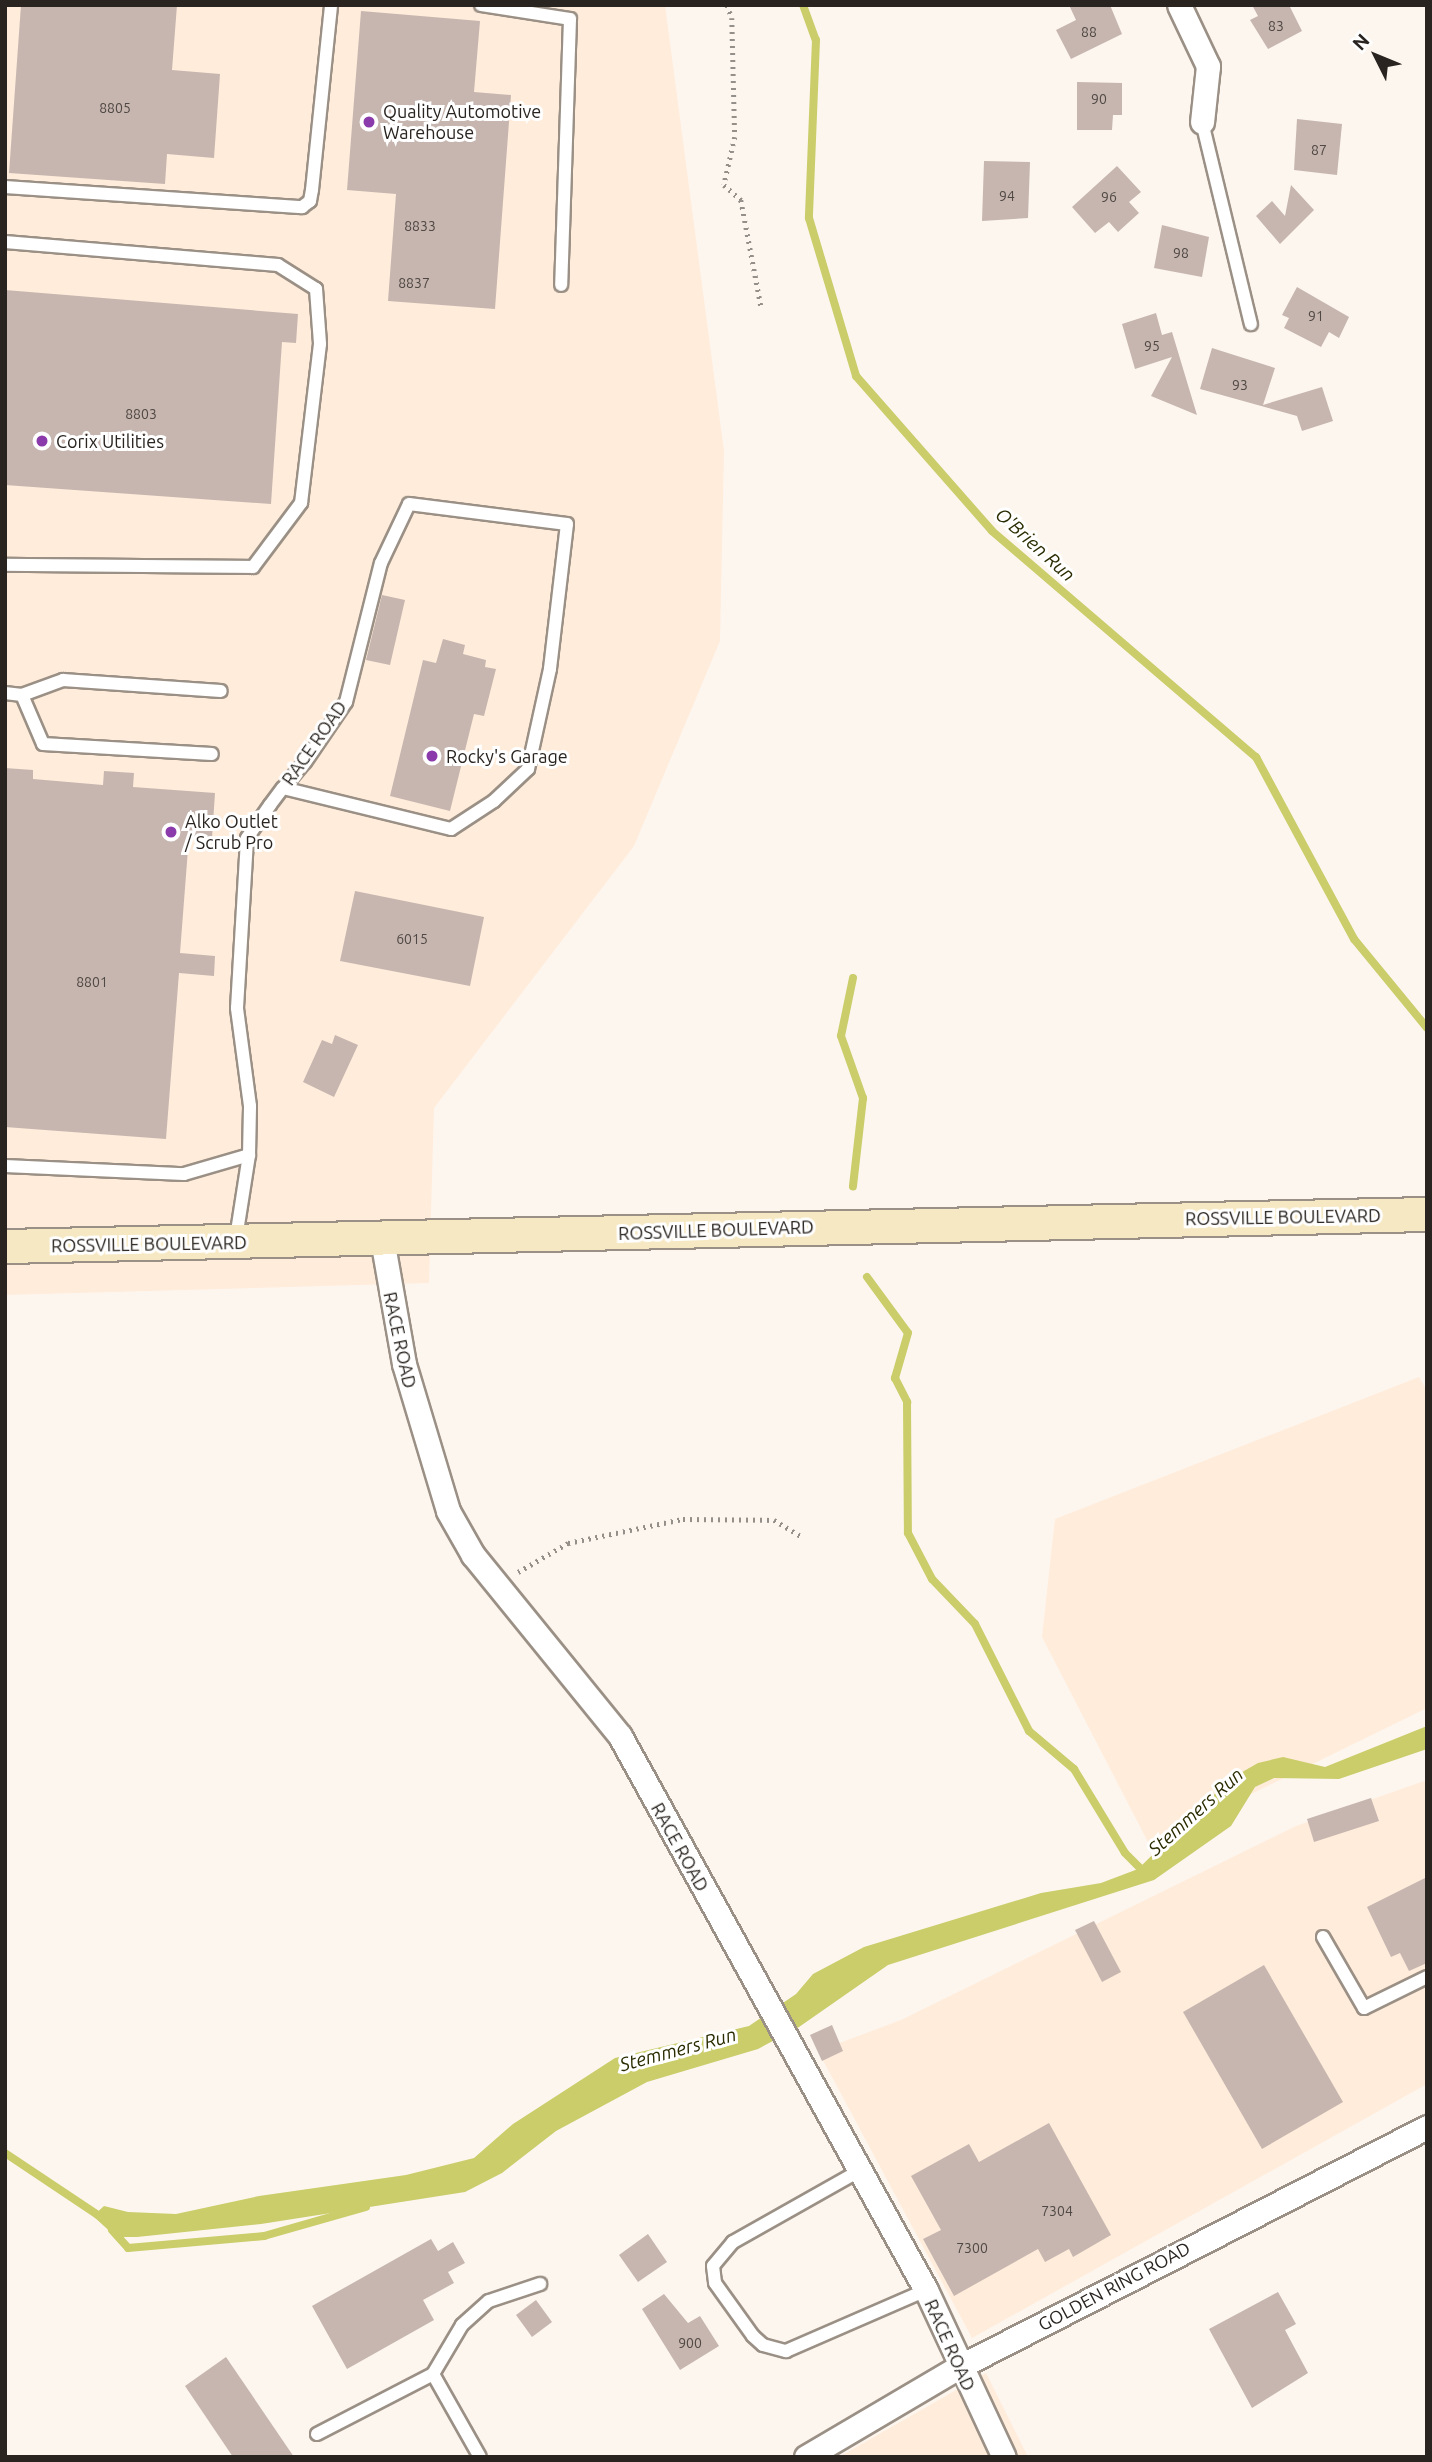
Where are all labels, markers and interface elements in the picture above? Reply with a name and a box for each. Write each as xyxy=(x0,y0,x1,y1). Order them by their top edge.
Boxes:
house number: 83 xyxy=(1268,18,1284,34)
north arrow xyxy=(1341,21,1411,91)
house number: 88 xyxy=(1081,24,1097,40)
text: N xyxy=(1348,29,1374,54)
house number: 90 xyxy=(1091,91,1107,107)
house number: 8805 xyxy=(99,100,131,116)
place label: Quality Automotive Warehouse xyxy=(383,101,541,144)
marker: Quality Automotive Warehouse xyxy=(361,114,377,130)
house number: 87 xyxy=(1311,142,1327,158)
house number: 94 xyxy=(999,188,1015,204)
house number: 96 xyxy=(1101,189,1117,205)
house number: 8833 xyxy=(404,218,436,234)
house number: 98 xyxy=(1173,245,1189,261)
house number: 8837 xyxy=(398,275,430,291)
house number: 91 xyxy=(1308,308,1324,324)
house number: 95 xyxy=(1144,338,1160,354)
house number: 93 xyxy=(1232,377,1248,393)
house number: 8803 xyxy=(125,406,157,422)
place label: Corix Utilities xyxy=(56,430,164,452)
marker: Corix Utilities xyxy=(34,433,50,449)
water label: O'Brien Run xyxy=(991,503,1079,587)
street label: RACE ROAD xyxy=(277,697,351,789)
place label: Rocky's Garage xyxy=(446,745,568,767)
marker: Rocky's Garage xyxy=(424,748,440,764)
place label: Alko Outlet / Scrub Pro xyxy=(185,811,278,854)
marker: Alko Outlet / Scrub Pro xyxy=(163,824,179,840)
house number: 6015 xyxy=(396,931,428,947)
house number: 8801 xyxy=(76,974,108,990)
street label: ROSSVILLE BOULEVARD xyxy=(1185,1204,1381,1230)
street label: ROSSVILLE BOULEVARD xyxy=(618,1216,814,1244)
street label: ROSSVILLE BOULEVARD xyxy=(51,1231,247,1257)
street label: RACE ROAD xyxy=(379,1290,421,1390)
water label: Stemmers Run xyxy=(1144,1763,1248,1861)
street label: RACE ROAD xyxy=(647,1799,713,1895)
water label: Stemmers Run xyxy=(617,2023,739,2077)
house number: 7304 xyxy=(1041,2203,1073,2219)
street label: GOLDEN RING ROAD xyxy=(1034,2237,1194,2335)
house number: 7300 xyxy=(956,2240,988,2256)
street label: RACE ROAD xyxy=(920,2296,980,2394)
house number: 900 xyxy=(678,2335,702,2351)

